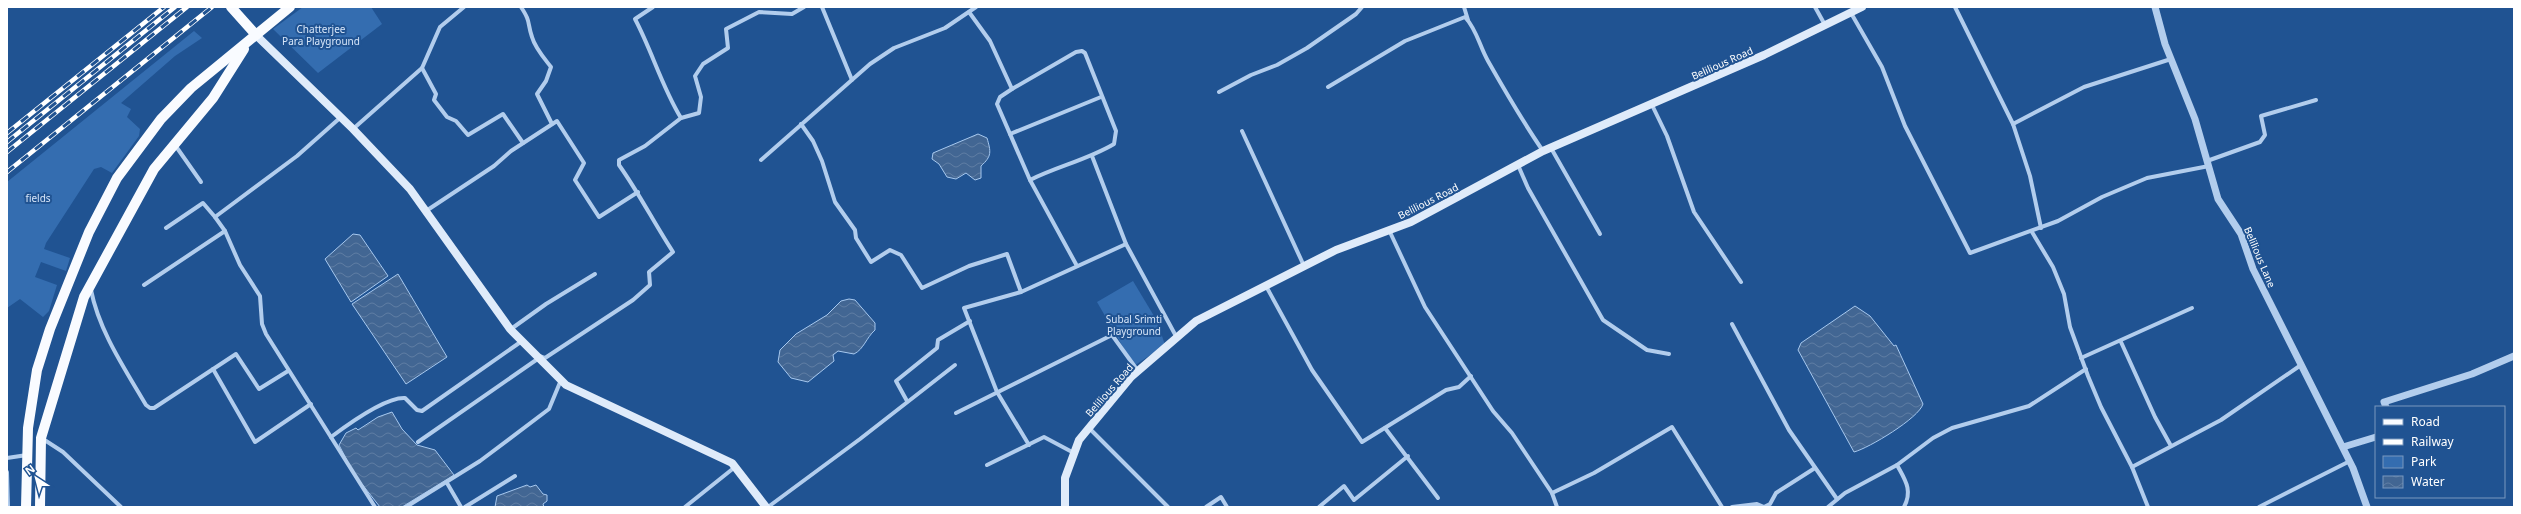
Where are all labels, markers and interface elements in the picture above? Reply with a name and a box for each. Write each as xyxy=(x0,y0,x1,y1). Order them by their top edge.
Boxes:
park label: Chatterjee Para Playground xyxy=(282,22,360,48)
street label: Belilious Road xyxy=(1689,43,1755,83)
street label: Belilious Road xyxy=(1395,180,1461,222)
park label: fields xyxy=(25,191,51,205)
street label: Belilious Lane xyxy=(2241,224,2279,290)
park label: Subal Srimti Playground xyxy=(1106,312,1162,338)
street label: Belilious Road xyxy=(1082,360,1136,420)
legend xyxy=(2375,406,2505,498)
text: Road xyxy=(2411,413,2440,430)
text: Railway xyxy=(2411,433,2455,450)
text: Park xyxy=(2411,453,2437,470)
north arrow xyxy=(16,458,56,498)
text: N xyxy=(22,461,38,478)
text: Water xyxy=(2411,473,2445,490)

